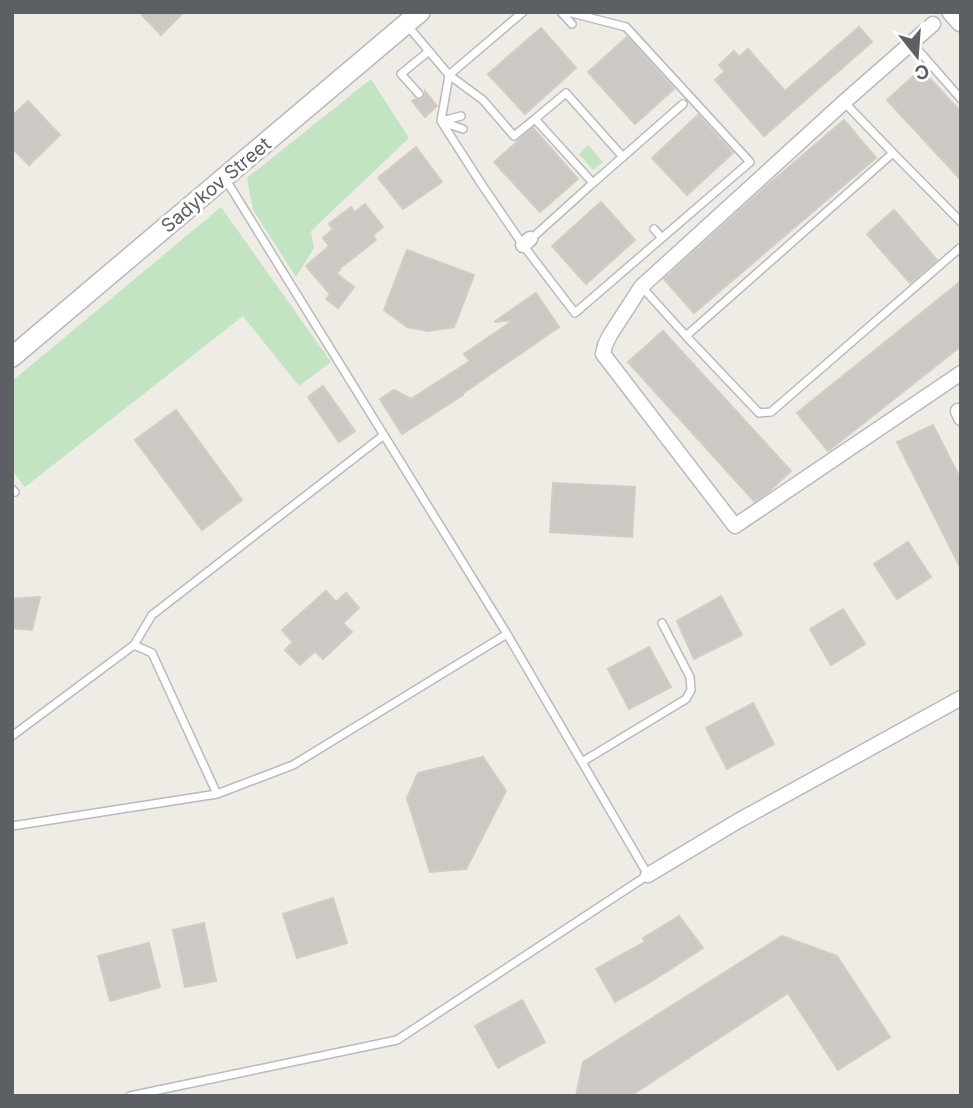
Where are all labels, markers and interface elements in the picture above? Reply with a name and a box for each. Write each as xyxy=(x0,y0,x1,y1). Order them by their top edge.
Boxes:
north arrow xyxy=(882,21,952,91)
text: С xyxy=(912,59,932,85)
street label: Sadykov Street xyxy=(157,132,275,238)

